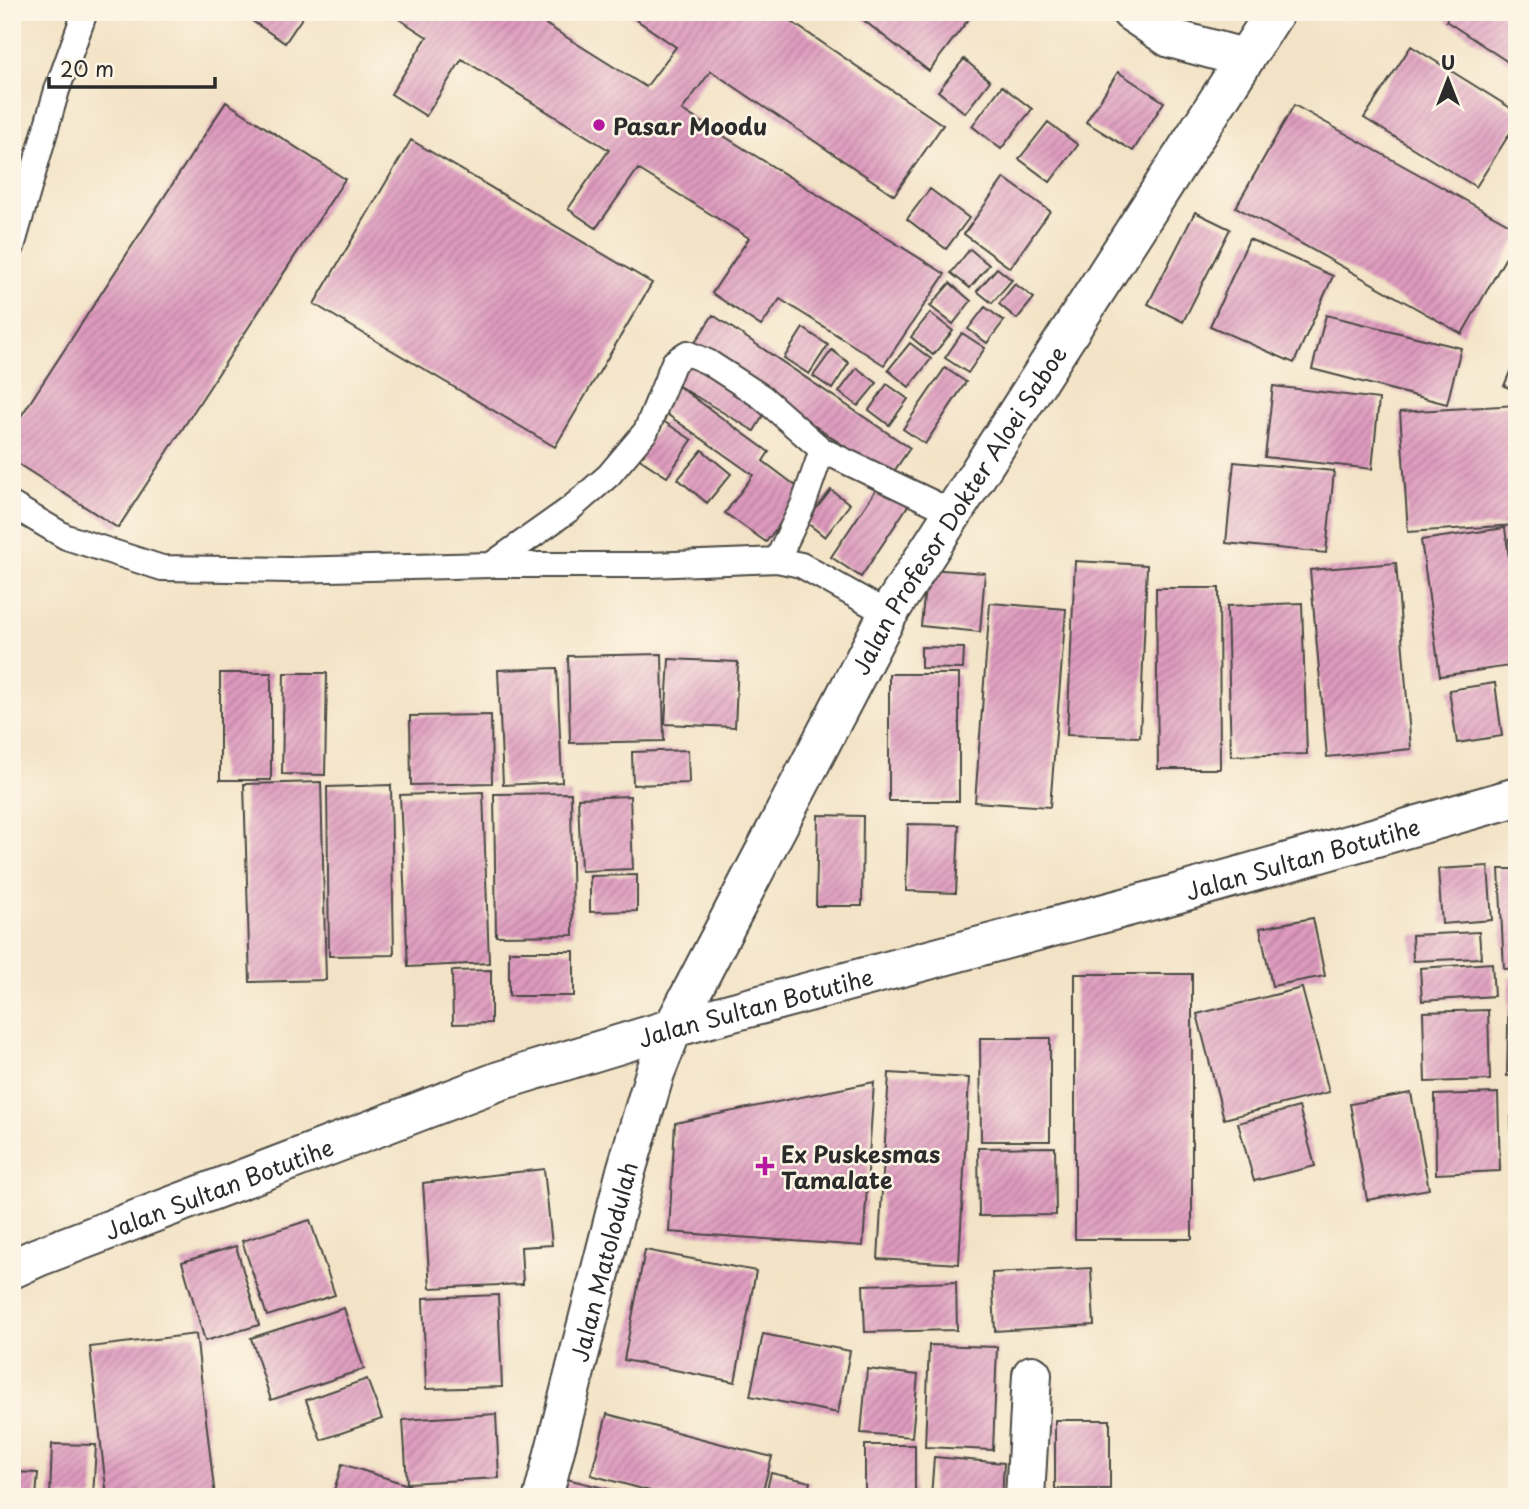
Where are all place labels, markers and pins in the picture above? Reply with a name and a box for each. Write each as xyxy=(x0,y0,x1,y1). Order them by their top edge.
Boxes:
place label: Pasar Moodu xyxy=(613,108,767,143)
marker: Pasar Moodu xyxy=(591,117,607,133)
place label: Ex Puskesmas Tamalate xyxy=(781,1136,940,1197)
marker: Ex Puskesmas Tamalate xyxy=(755,1156,775,1176)

